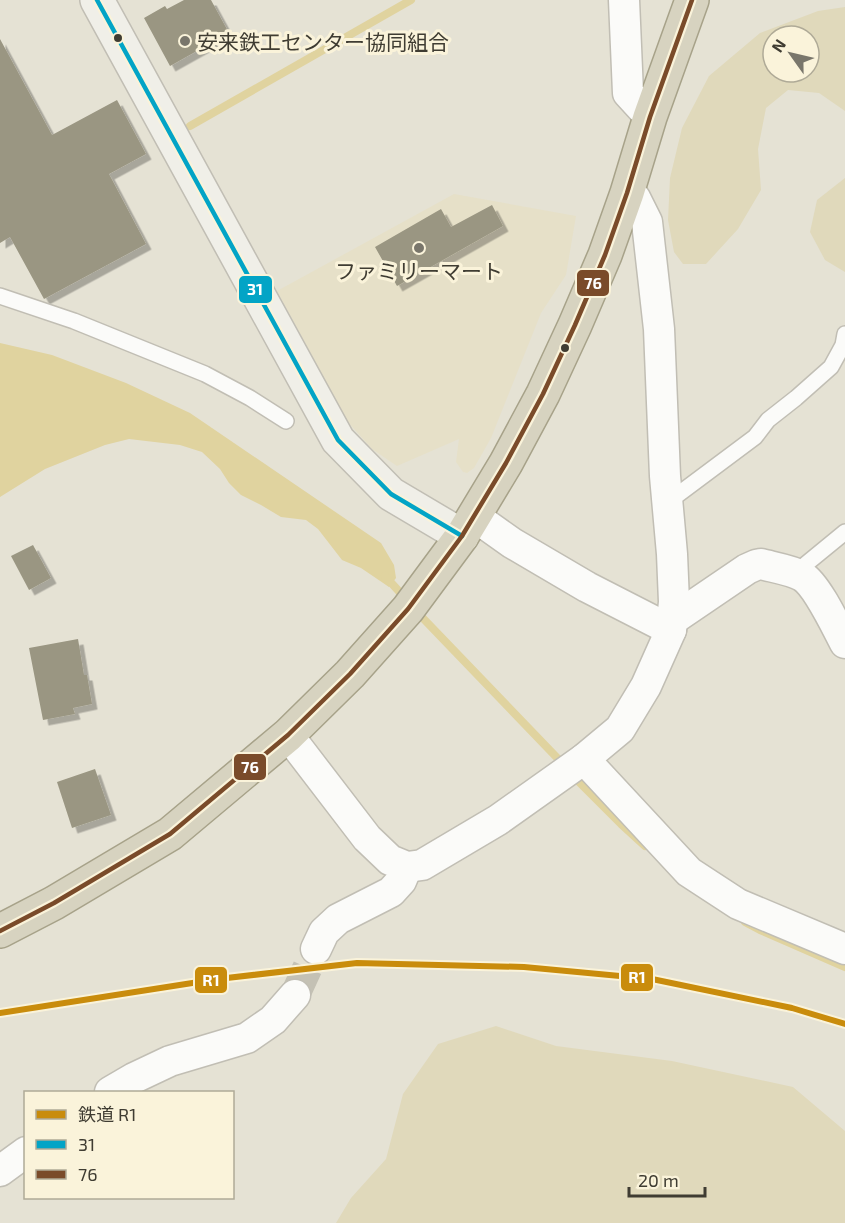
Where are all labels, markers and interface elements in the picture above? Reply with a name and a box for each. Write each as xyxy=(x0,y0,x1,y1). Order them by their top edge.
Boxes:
north arrow xyxy=(761,24,821,84)
place label: 安来鉄工センター協同組合 xyxy=(197,29,449,54)
unlabelled marker xyxy=(112,32,124,44)
marker: 安来鉄工センター協同組合 xyxy=(178,34,192,48)
text: N xyxy=(767,35,789,55)
marker: ファミリーマート xyxy=(412,241,426,255)
place label: ファミリーマート xyxy=(335,258,503,283)
line badge: 76 xyxy=(576,269,610,297)
text: 76 xyxy=(584,273,602,292)
line badge: 31 xyxy=(238,275,273,304)
text: 31 xyxy=(247,279,263,298)
unlabelled marker xyxy=(559,342,571,354)
line badge: 76 xyxy=(233,753,267,781)
text: 76 xyxy=(241,757,259,776)
line badge: R1 xyxy=(620,963,654,992)
line badge: R1 xyxy=(194,966,228,994)
text: R1 xyxy=(628,967,646,986)
text: R1 xyxy=(202,970,220,989)
legend xyxy=(24,1091,234,1199)
text: 鉄道 R1 xyxy=(78,1103,136,1125)
text: 31 xyxy=(78,1133,95,1155)
scale bar xyxy=(629,1160,706,1198)
text: 76 xyxy=(78,1163,98,1185)
text: 20 m xyxy=(638,1169,679,1191)

